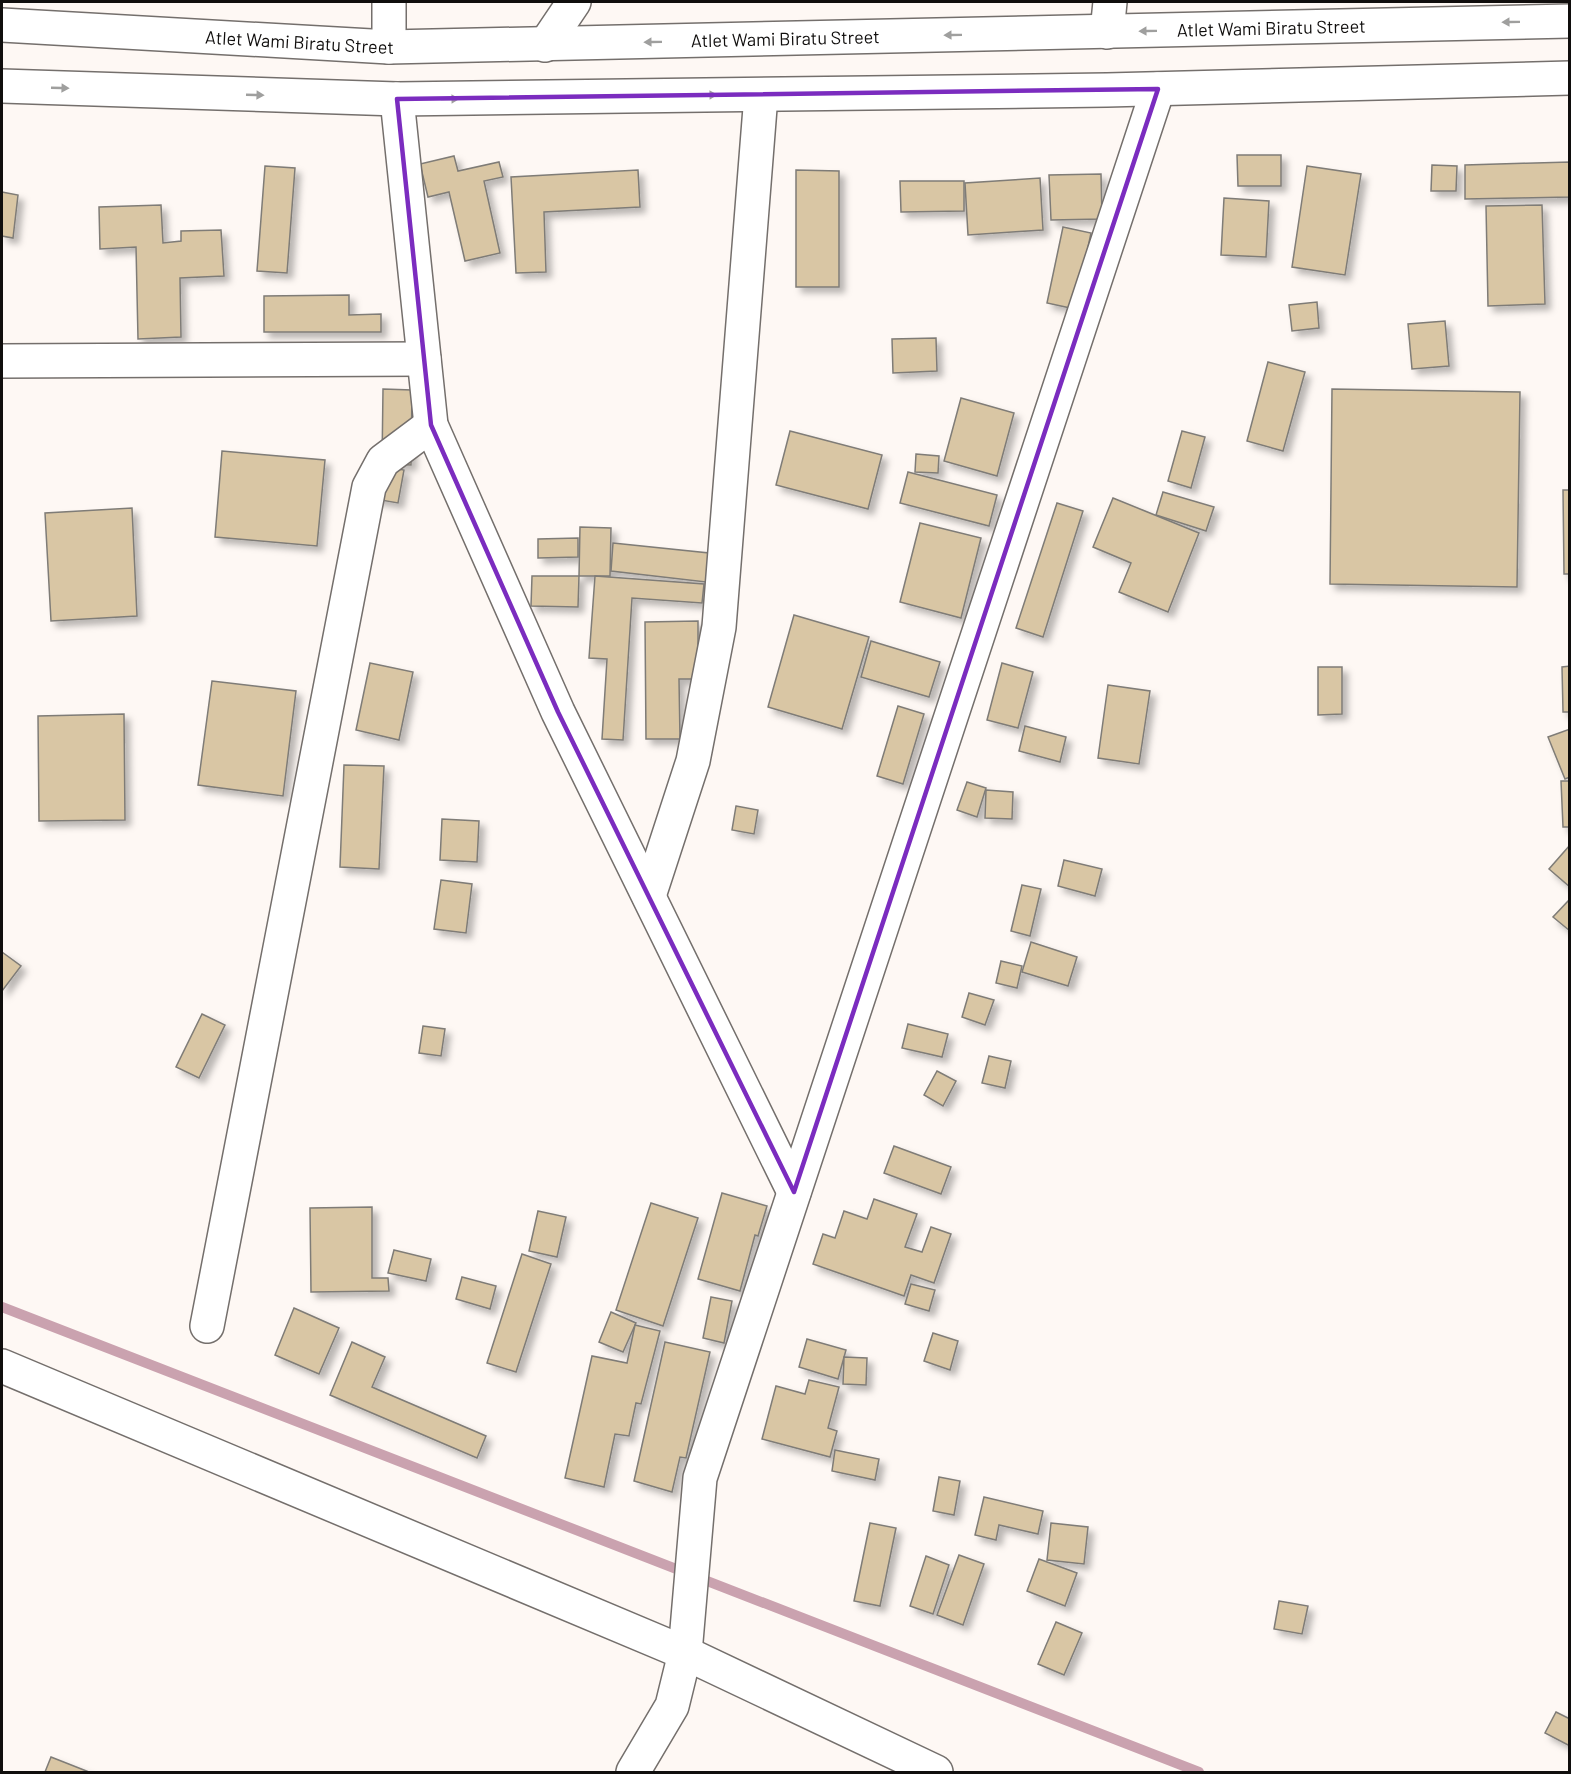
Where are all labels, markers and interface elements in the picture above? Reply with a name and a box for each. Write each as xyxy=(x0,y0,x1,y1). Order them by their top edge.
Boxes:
street label: Atlet Wami Biratu Street xyxy=(1176,15,1366,41)
one-way arrow xyxy=(1502,17,1521,27)
street label: Atlet Wami Biratu Street xyxy=(691,25,880,51)
street label: Atlet Wami Biratu Street xyxy=(205,26,394,58)
one-way arrow xyxy=(1139,26,1158,35)
one-way arrow xyxy=(944,30,963,40)
one-way arrow xyxy=(644,37,663,47)
one-way arrow xyxy=(50,83,69,93)
one-way arrow xyxy=(245,90,264,99)
one-way arrow xyxy=(698,90,717,100)
one-way arrow xyxy=(440,94,459,103)

